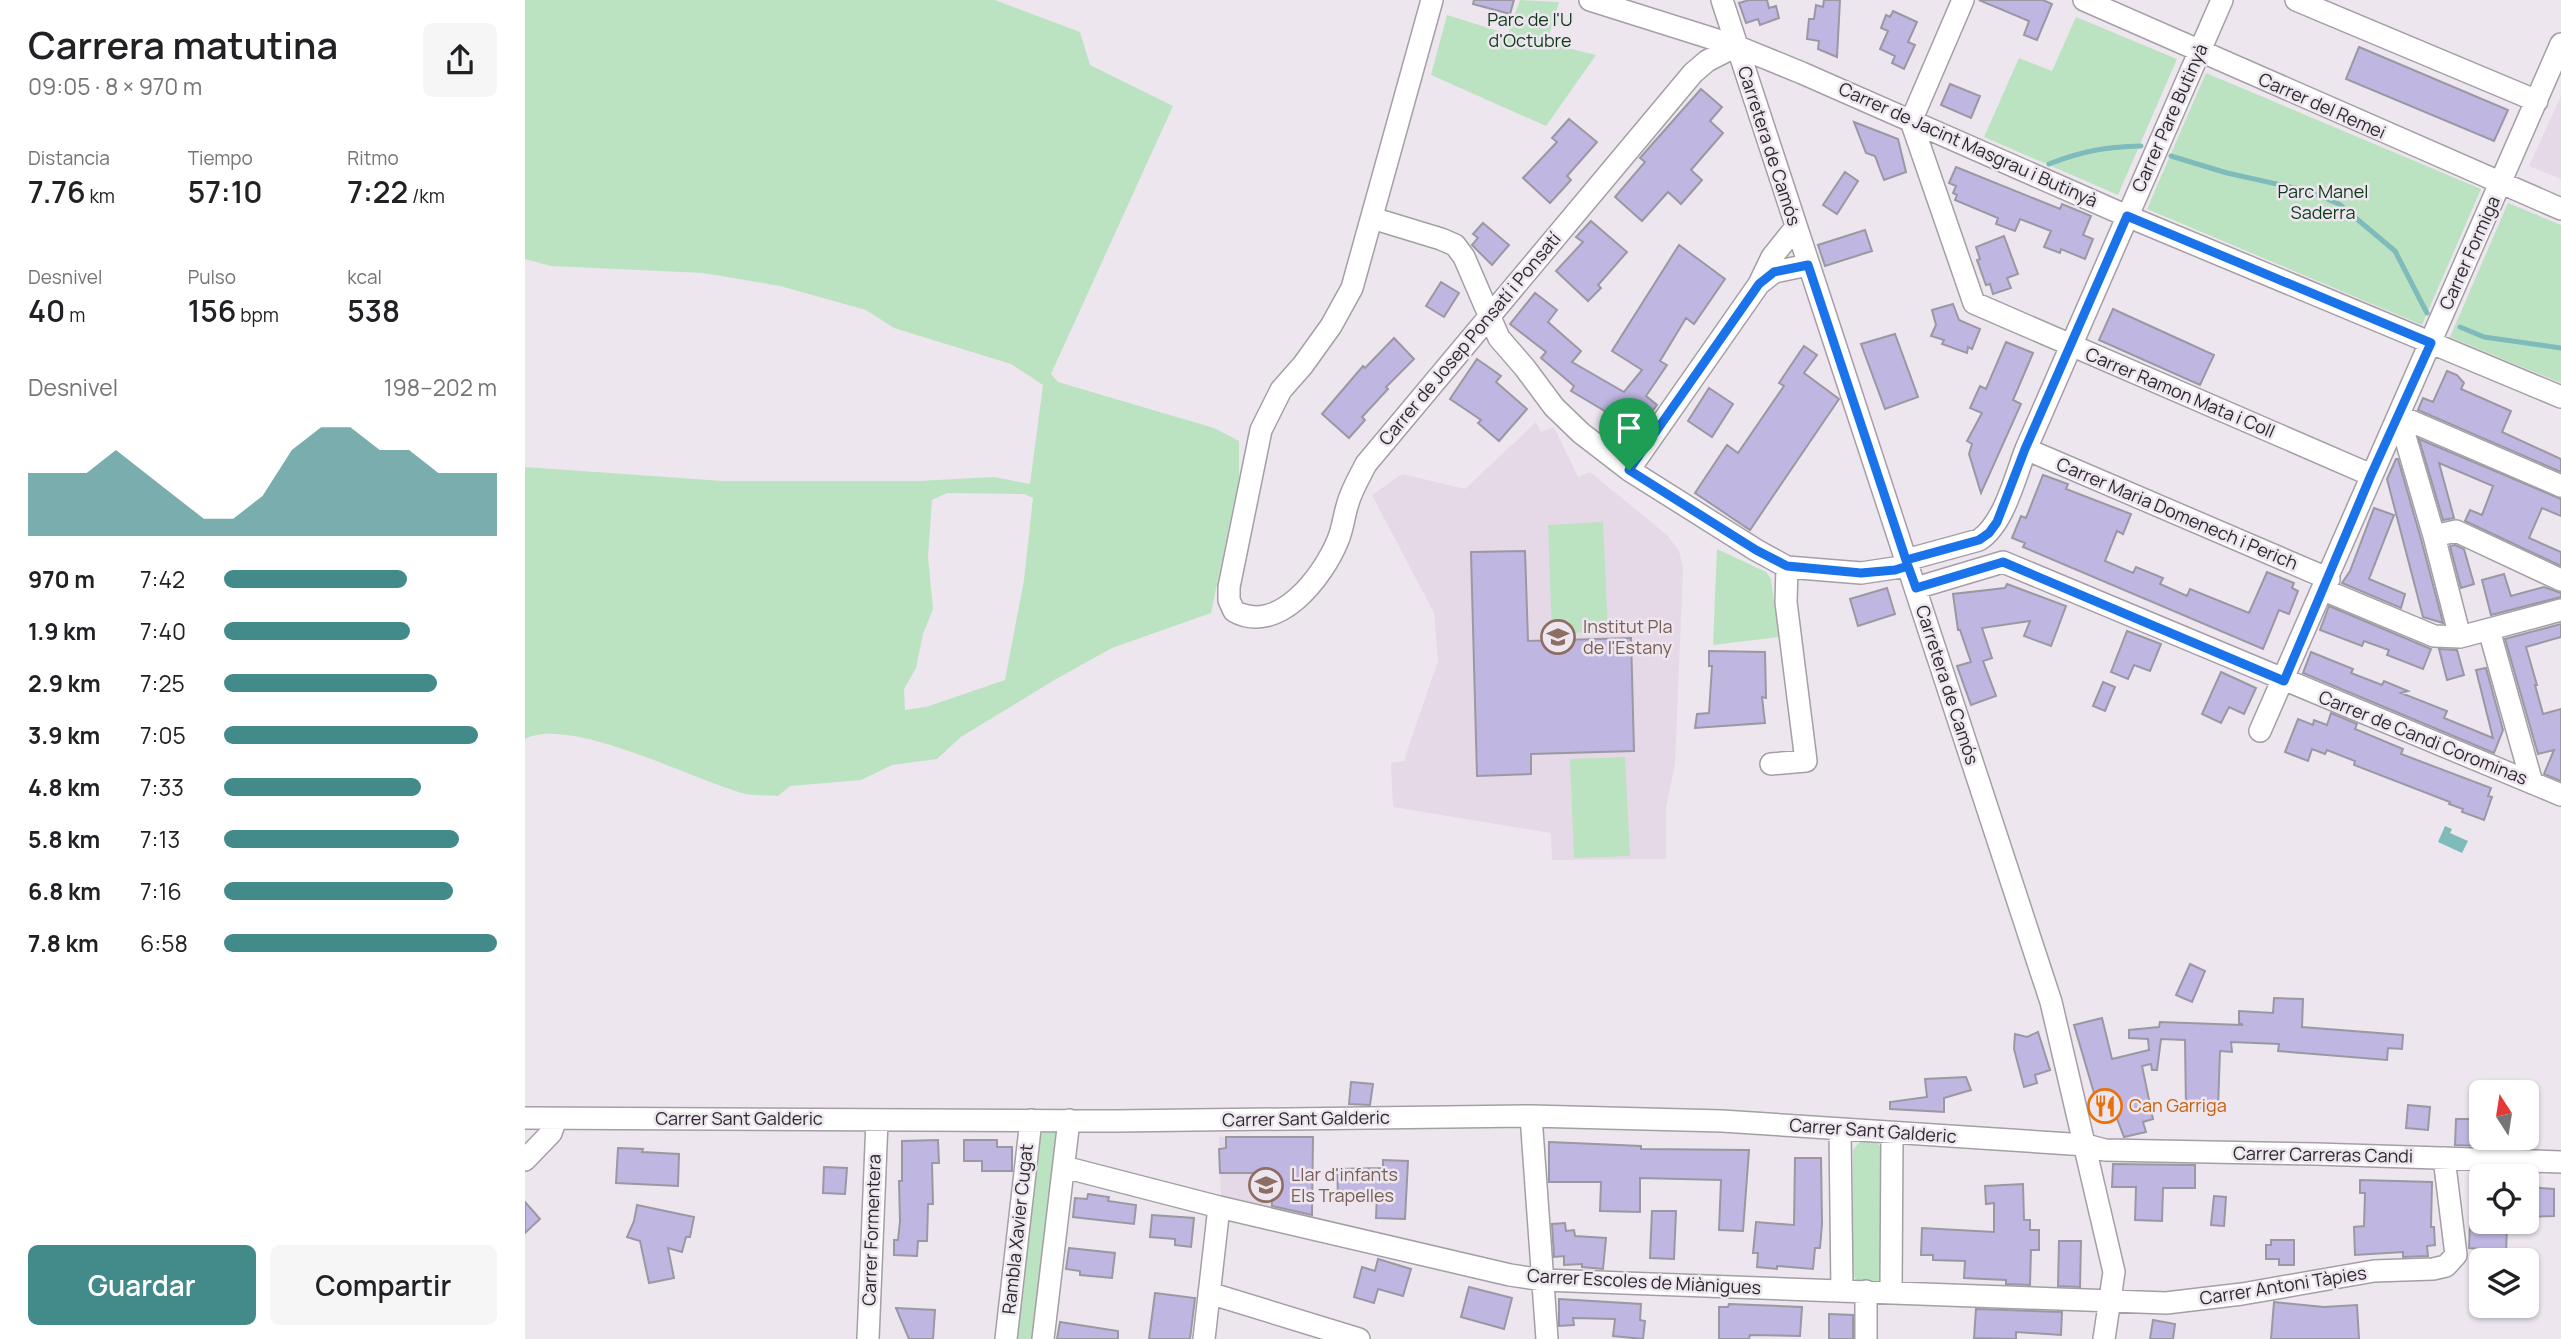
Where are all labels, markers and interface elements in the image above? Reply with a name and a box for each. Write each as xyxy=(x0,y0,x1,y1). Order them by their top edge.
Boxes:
park label: Parc de l'U d'Octubre xyxy=(1487,7,1573,52)
text: Carrera matutina xyxy=(28,18,338,70)
button: share xyxy=(423,23,497,97)
street label: Carrer Pare Butinyà xyxy=(2126,40,2213,195)
street label: Carretera de Camós xyxy=(1733,63,1807,228)
street label: Carrer del Remei xyxy=(2255,66,2390,144)
text: 09:05 · 8 × 970 m xyxy=(28,70,202,102)
street label: Carrer de Jacint Masgrau i Butinyà xyxy=(1835,76,2102,212)
text: Distancia xyxy=(28,145,110,171)
text: Tiempo xyxy=(188,145,253,171)
text: Ritmo xyxy=(347,145,399,171)
text: 7.76 xyxy=(28,171,86,212)
text: 57:10 xyxy=(188,171,263,212)
text: 7:22 xyxy=(347,171,408,212)
park label: Parc Manel Saderra xyxy=(2278,179,2368,224)
text: km xyxy=(86,183,115,209)
text: /km xyxy=(408,183,445,209)
street label: Carrer Formiga xyxy=(2433,192,2505,313)
street label: Carrer de Josep Ponsatí i Ponsatí xyxy=(1373,227,1566,450)
text: Desnivel xyxy=(28,264,102,290)
text: Pulso xyxy=(188,264,236,290)
text: kcal xyxy=(347,264,382,290)
text: 40 xyxy=(28,290,65,331)
text: 156 xyxy=(188,290,236,331)
text: 538 xyxy=(347,290,400,331)
text: m xyxy=(65,302,85,328)
text: bpm xyxy=(236,302,279,328)
street label: Carrer Ramon Mata i Coll xyxy=(2082,341,2279,443)
text: Desnivel xyxy=(28,371,118,403)
text: 198–202 m xyxy=(384,371,497,403)
pin xyxy=(1599,398,1659,470)
icon: arrive xyxy=(1610,409,1648,447)
street label: Carrer Maria Domenech i Perich xyxy=(2053,451,2302,575)
text: 970 m xyxy=(28,563,95,595)
text: 7:42 xyxy=(140,563,185,595)
street label: Carretera de Camós xyxy=(1911,602,1985,767)
place label: Institut Pla de l'Estany xyxy=(1583,614,1673,659)
text: 1.9 km xyxy=(28,615,96,647)
text: 7:40 xyxy=(140,615,186,647)
school or university icon: Institut Pla de l'Estany xyxy=(1539,618,1577,656)
text: 2.9 km xyxy=(28,667,101,699)
text: 7:25 xyxy=(140,667,185,699)
street label: Carrer de Candi Corominas xyxy=(2315,684,2531,790)
text: 3.9 km xyxy=(28,719,100,751)
text: 7:05 xyxy=(140,719,186,751)
text: 4.8 km xyxy=(28,771,100,803)
text: 7:33 xyxy=(140,771,184,803)
text: 5.8 km xyxy=(28,823,100,855)
text: 7:13 xyxy=(140,823,180,855)
text: 6.8 km xyxy=(28,875,101,907)
text: 7:16 xyxy=(140,875,182,907)
text: 7.8 km xyxy=(28,927,99,959)
text: 6:58 xyxy=(140,927,188,959)
north arrow xyxy=(2469,1080,2539,1150)
map controls xyxy=(2469,1080,2539,1318)
restaurant icon: Can Garriga xyxy=(2086,1087,2124,1125)
place label: Can Garriga xyxy=(2129,1093,2227,1117)
street label: Carrer Sant Galderic xyxy=(1222,1105,1390,1131)
street label: Carrer Sant Galderic xyxy=(655,1106,823,1130)
street label: Carrer Sant Galderic xyxy=(1789,1112,1958,1148)
street label: Carrer Carreras Candi xyxy=(2233,1140,2413,1168)
street label: Rambla Xavier Cugat xyxy=(996,1143,1038,1315)
street label: Carrer Formentera xyxy=(856,1154,886,1306)
place label: Llar d'infants Els Trapelles xyxy=(1291,1162,1398,1207)
button: locate xyxy=(2469,1164,2539,1234)
school or university icon: Llar d'infants Els Trapelles xyxy=(1247,1166,1285,1204)
button: Guardar xyxy=(28,1245,256,1325)
button: Compartir xyxy=(270,1245,497,1325)
button: layers xyxy=(2469,1248,2539,1318)
street label: Carrer Antoni Tàpies xyxy=(2198,1260,2368,1310)
street label: Carrer Escoles de Miànigues xyxy=(1526,1263,1762,1299)

